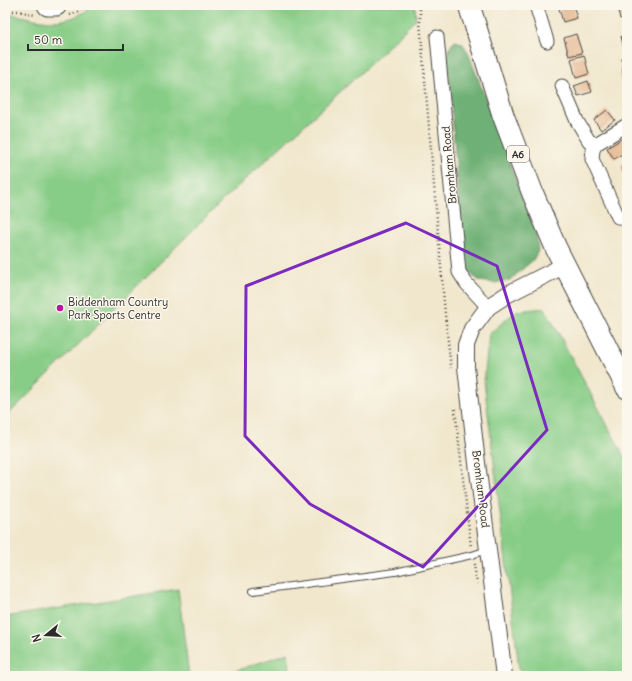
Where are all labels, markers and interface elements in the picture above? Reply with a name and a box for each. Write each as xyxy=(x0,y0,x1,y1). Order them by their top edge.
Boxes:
scale bar xyxy=(28,26,123,52)
text: 50 m xyxy=(34,32,63,47)
street label: Bromham Road xyxy=(439,125,459,205)
road number: A6 xyxy=(507,146,529,162)
place label: Biddenham Country Park Sports Centre xyxy=(68,295,168,322)
marker: Biddenham Country Park Sports Centre xyxy=(55,303,65,313)
street label: Bromham Road xyxy=(469,449,493,529)
north arrow xyxy=(26,615,66,655)
text: N xyxy=(29,632,44,644)

